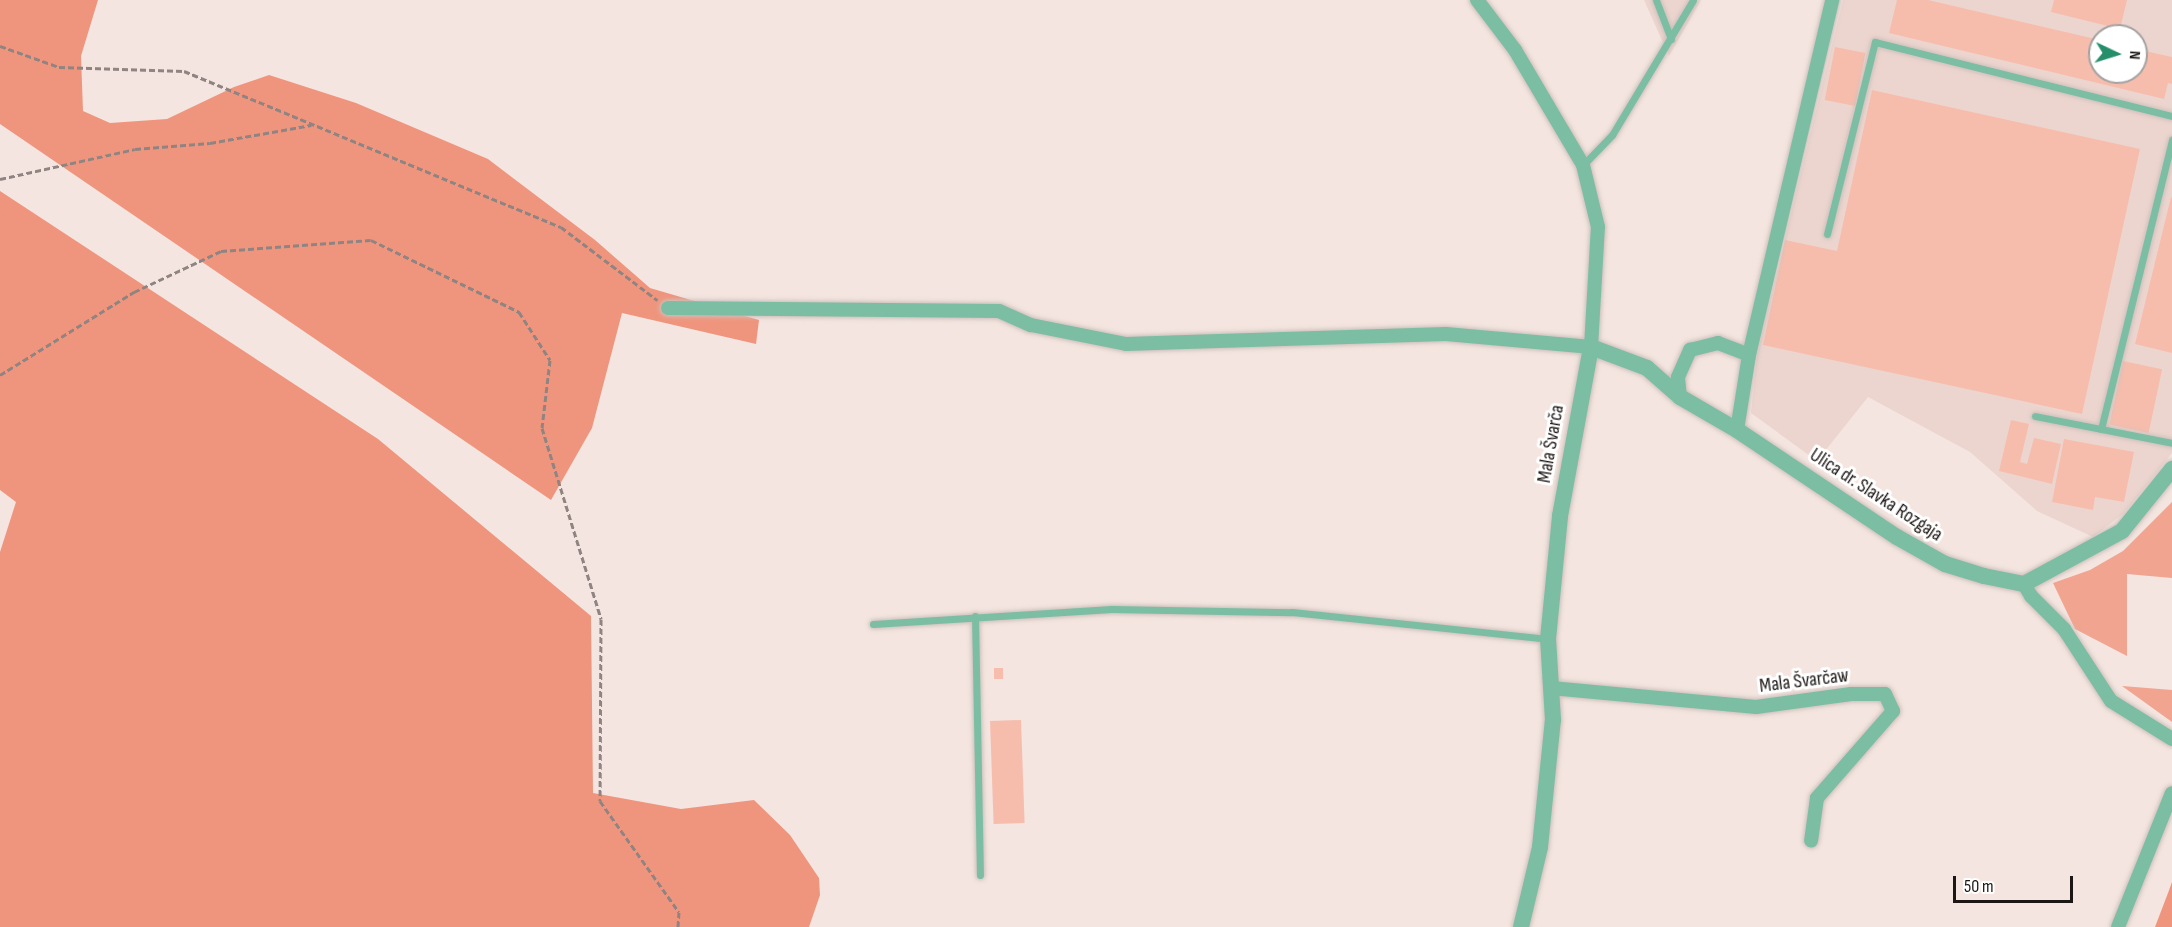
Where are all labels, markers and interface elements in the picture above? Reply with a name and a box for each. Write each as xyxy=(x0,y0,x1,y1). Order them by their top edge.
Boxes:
north arrow xyxy=(2088,24,2148,84)
text: N xyxy=(2125,50,2144,60)
street label: Mala Švarča xyxy=(1532,403,1570,485)
street label: Ulica dr. Slavka Rozgaja xyxy=(1805,443,1947,547)
street label: Mala Švarčaw xyxy=(1758,664,1850,698)
scale bar xyxy=(1956,864,2076,902)
text: 50 m xyxy=(1964,876,1994,897)

